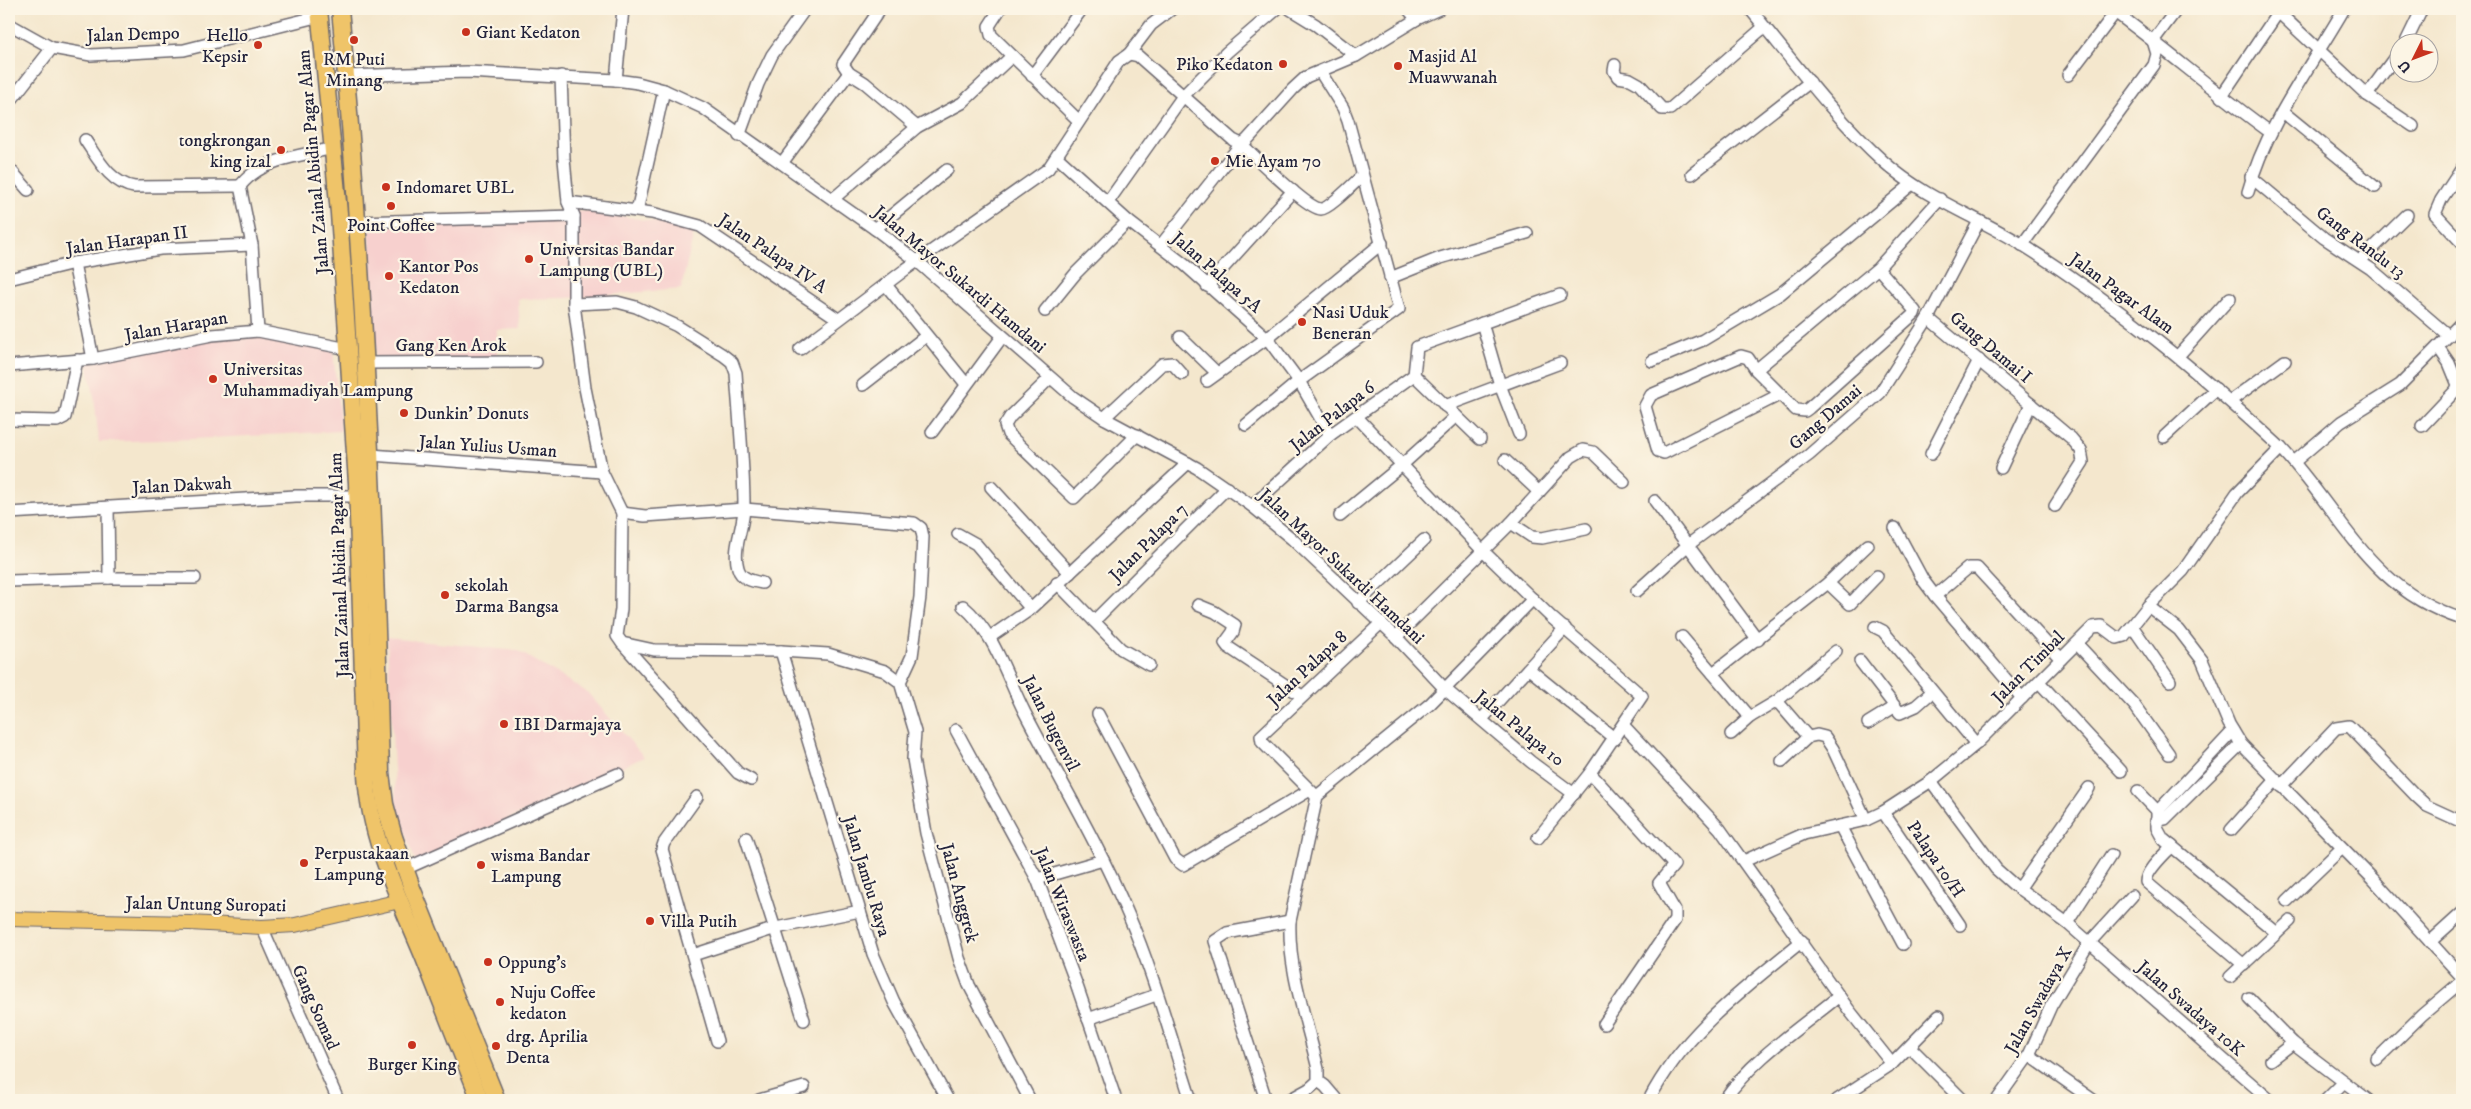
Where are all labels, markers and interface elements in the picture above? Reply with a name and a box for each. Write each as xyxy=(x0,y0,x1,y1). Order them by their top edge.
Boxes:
street label: Jalan Dempo xyxy=(84,22,180,48)
place label: Giant Kedaton xyxy=(476,22,581,44)
place label: Hello Kepsir xyxy=(202,25,248,68)
marker: Giant Kedaton xyxy=(460,26,472,38)
north arrow xyxy=(2388,32,2438,82)
marker: RM Puti Minang xyxy=(348,34,360,46)
marker: Hello Kepsir xyxy=(252,39,264,51)
place label: Masjid Al Muawwanah xyxy=(1408,46,1498,89)
street label: Jalan Zainal Abidin Pagar Alam xyxy=(293,49,335,277)
place label: RM Puti Minang xyxy=(323,49,385,92)
place label: Piko Kedaton xyxy=(1176,54,1274,76)
text: U xyxy=(2395,56,2415,76)
marker: Piko Kedaton xyxy=(1277,58,1289,70)
marker: Masjid Al Muawwanah xyxy=(1392,60,1404,72)
place label: tongkrongan king izal xyxy=(179,130,272,173)
marker: tongkrongan king izal xyxy=(275,144,287,156)
place label: Mie Ayam 70 xyxy=(1225,151,1321,173)
marker: Mie Ayam 70 xyxy=(1209,155,1221,167)
place label: Indomaret UBL xyxy=(396,177,514,199)
marker: Indomaret UBL xyxy=(380,181,392,193)
marker: Point Coffee xyxy=(385,200,397,212)
street label: Jalan Mayor Sukardi Hamdani xyxy=(867,200,1050,358)
street label: Gang Randu 13 xyxy=(2311,202,2409,284)
street label: Jalan Palapa IV A xyxy=(712,208,832,299)
place label: Point Coffee xyxy=(347,215,435,237)
street label: Jalan Harapan II xyxy=(63,222,189,261)
street label: Jalan Palapa 5A xyxy=(1165,226,1267,318)
place label: Universitas Bandar Lampung (UBL) xyxy=(539,239,674,282)
street label: Jalan Pagar Alam xyxy=(2063,247,2178,339)
marker: Universitas Bandar Lampung (UBL) xyxy=(523,253,535,265)
place label: Kantor Pos Kedaton xyxy=(399,256,479,299)
marker: Kantor Pos Kedaton xyxy=(383,270,395,282)
place label: Nasi Uduk Beneran xyxy=(1312,302,1389,345)
street label: Jalan Harapan xyxy=(121,307,230,347)
street label: Gang Damai I xyxy=(1945,307,2036,388)
marker: Nasi Uduk Beneran xyxy=(1296,316,1308,328)
street label: Gang Ken Arok xyxy=(395,335,507,357)
place label: Universitas Muhammadiyah Lampung xyxy=(223,359,413,402)
marker: Universitas Muhammadiyah Lampung xyxy=(207,373,219,385)
street label: Jalan Palapa 6 xyxy=(1284,376,1380,458)
street label: Gang Damai xyxy=(1785,380,1867,455)
place label: Dunkin' Donuts xyxy=(414,403,529,425)
marker: Dunkin' Donuts xyxy=(398,407,410,419)
street label: Jalan Yulius Usman xyxy=(416,431,558,463)
street label: Jalan Zainal Abidin Pagar Alam xyxy=(325,452,355,680)
street label: Jalan Dakwah xyxy=(130,472,233,500)
street label: Jalan Mayor Sukardi Hamdani xyxy=(1253,483,1429,649)
street label: Jalan Palapa 7 xyxy=(1103,499,1193,588)
place label: sekolah Darma Bangsa xyxy=(455,575,559,618)
marker: sekolah Darma Bangsa xyxy=(439,589,451,601)
street label: Jalan Palapa 8 xyxy=(1262,626,1352,713)
street label: Jalan Timbal xyxy=(1986,626,2070,710)
street label: Jalan Bugenvil xyxy=(1016,670,1084,775)
street label: Jalan Palapa 10 xyxy=(1469,685,1569,772)
place label: IBI Darmajaya xyxy=(514,714,621,736)
marker: IBI Darmajaya xyxy=(498,718,510,730)
street label: Jalan Jambu Raya xyxy=(837,811,895,940)
street label: Palapa 10/H xyxy=(1901,817,1969,902)
street label: Jalan Anggrek xyxy=(935,839,983,946)
street label: Jalan Wiraswasta xyxy=(1028,842,1095,965)
place label: Perpustakaan Lampung xyxy=(314,843,410,886)
place label: wisma Bandar Lampung xyxy=(490,845,590,888)
marker: Perpustakaan Lampung xyxy=(298,857,310,869)
marker: wisma Bandar Lampung xyxy=(475,859,487,871)
street label: Jalan Untung Suropati xyxy=(123,893,287,917)
place label: Villa Putih xyxy=(659,911,738,933)
marker: Villa Putih xyxy=(644,915,656,927)
street label: Jalan Swadaya X xyxy=(1999,943,2077,1060)
place label: Oppung's xyxy=(498,952,566,974)
street label: Jalan Swadaya 10K xyxy=(2131,955,2249,1061)
marker: Oppung's xyxy=(482,956,494,968)
street label: Gang Somad xyxy=(287,962,344,1053)
place label: Nuju Coffee kedaton xyxy=(510,982,596,1025)
marker: Nuju Coffee kedaton xyxy=(494,996,506,1008)
place label: drg. Aprilia Denta xyxy=(506,1026,588,1069)
marker: Burger King xyxy=(406,1039,418,1051)
marker: drg. Aprilia Denta xyxy=(490,1040,502,1052)
place label: Burger King xyxy=(367,1054,457,1076)

